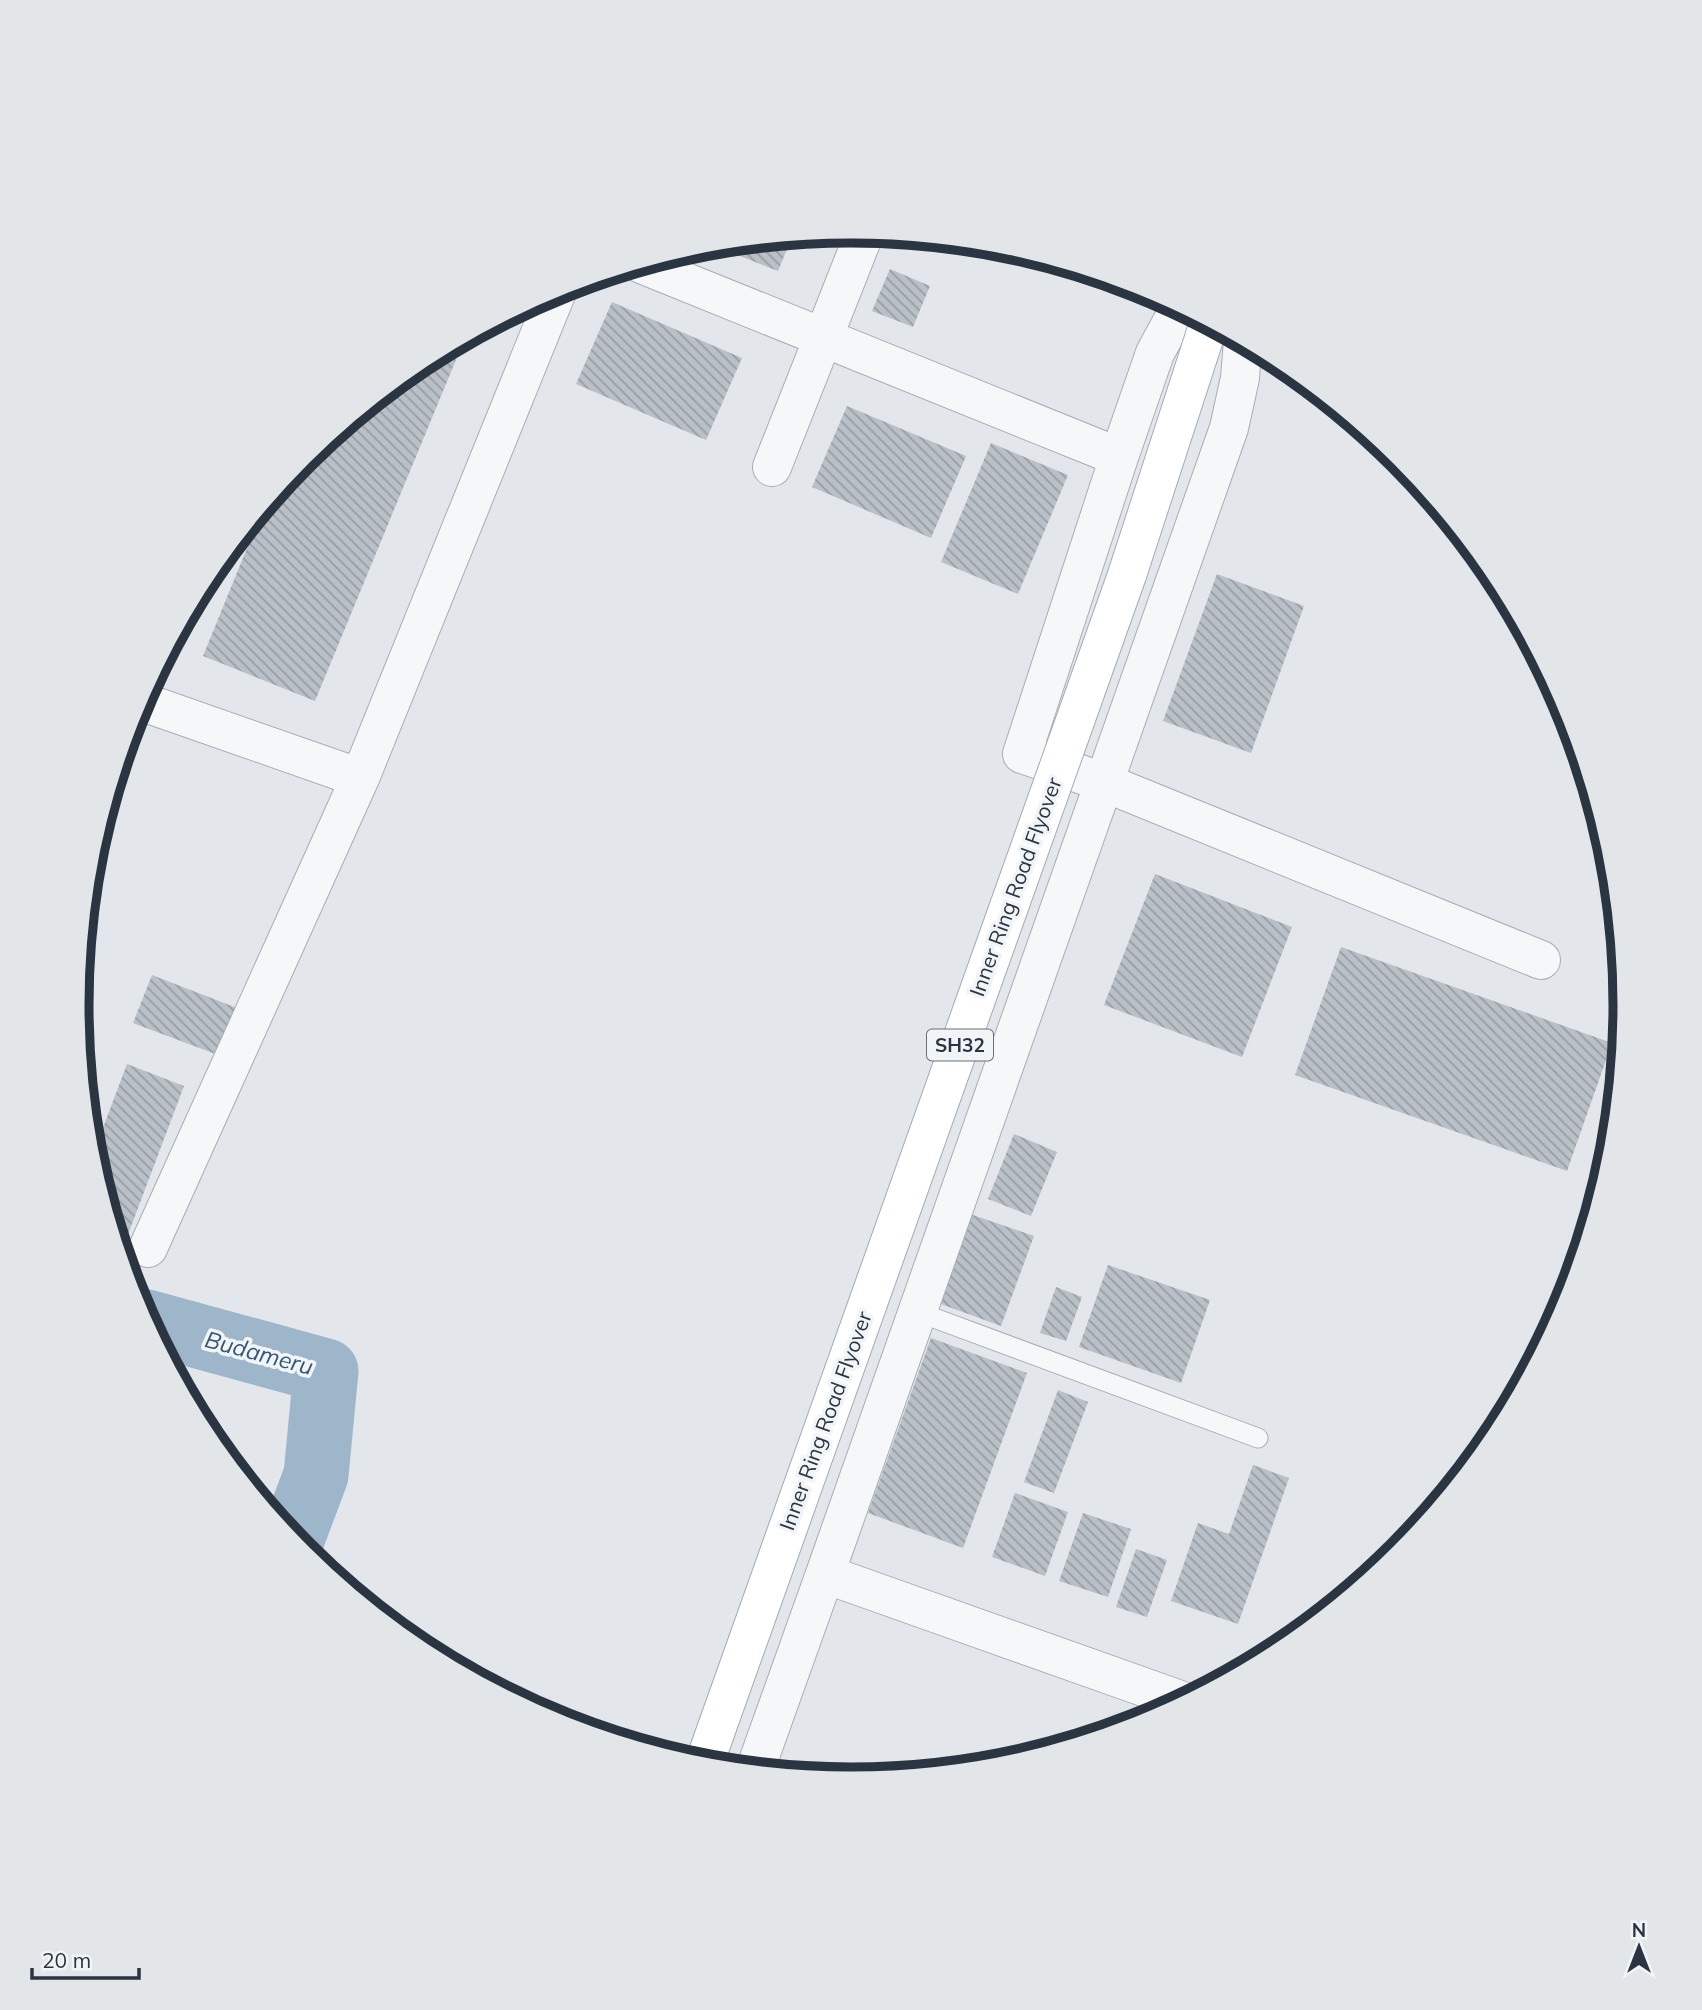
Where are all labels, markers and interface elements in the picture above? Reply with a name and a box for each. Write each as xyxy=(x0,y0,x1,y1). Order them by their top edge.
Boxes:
street label: Inner Ring Road Flyover xyxy=(963,773,1067,1000)
road number: SH32 xyxy=(927,1030,993,1060)
street label: Inner Ring Road Flyover xyxy=(773,1307,877,1534)
water label: Budameru xyxy=(202,1324,316,1381)
north arrow xyxy=(1604,1912,1674,1982)
text: N xyxy=(1632,1918,1646,1942)
scale bar xyxy=(32,1937,138,1981)
text: 20 m xyxy=(42,1947,91,1973)

